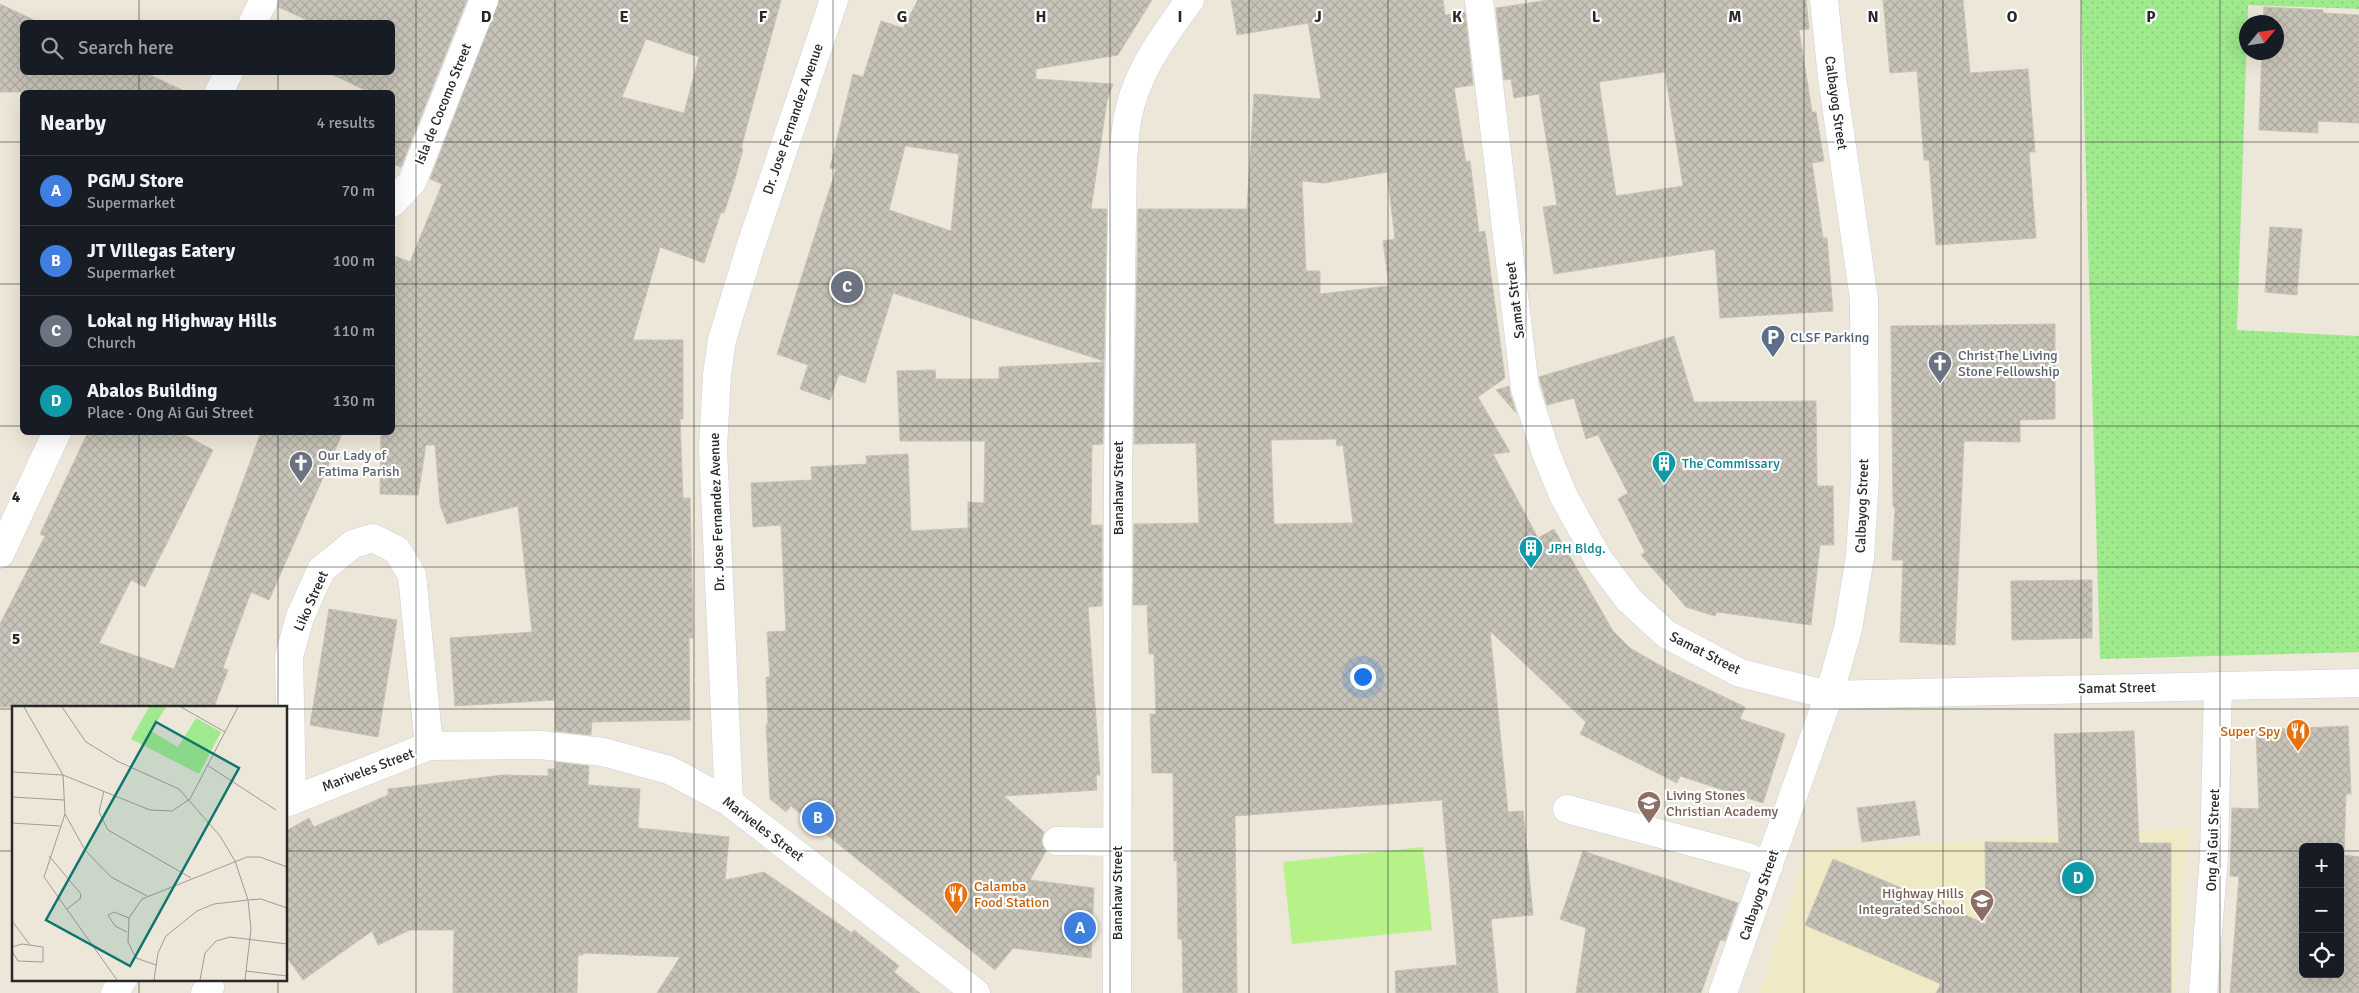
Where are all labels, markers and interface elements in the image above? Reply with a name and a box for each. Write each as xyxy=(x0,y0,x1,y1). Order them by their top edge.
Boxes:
text: D xyxy=(481,7,492,27)
text: E xyxy=(619,7,629,27)
text: F xyxy=(759,7,768,27)
text: G xyxy=(897,7,907,27)
text: H xyxy=(1036,7,1046,27)
text: I xyxy=(1177,7,1183,27)
text: J xyxy=(1314,7,1322,27)
text: K xyxy=(1452,7,1462,27)
text: L xyxy=(1592,7,1601,27)
text: M xyxy=(1728,7,1742,27)
text: N xyxy=(1867,7,1879,27)
text: O xyxy=(2007,7,2018,27)
text: P xyxy=(2146,7,2156,27)
north arrow xyxy=(2239,15,2284,60)
search box xyxy=(20,20,395,75)
icon: search xyxy=(38,34,66,62)
text: Search here xyxy=(78,36,174,60)
street label: Isla de Cocomo Street xyxy=(411,41,475,167)
street label: Dr. Jose Fernandez Avenue xyxy=(759,41,827,197)
street label: Calbayog Street xyxy=(1821,55,1851,151)
text: Nearby xyxy=(40,110,106,136)
text: 4 results xyxy=(316,113,375,133)
text: PGMJ Store xyxy=(87,169,184,193)
text: A xyxy=(51,181,61,201)
text: 70 m xyxy=(341,181,375,201)
text: Supermarket xyxy=(87,193,175,213)
text: JT VIllegas Eatery xyxy=(87,239,235,263)
text: B xyxy=(51,251,61,271)
text: 100 m xyxy=(333,251,375,271)
street label: Samat Street xyxy=(1502,260,1528,339)
text: Supermarket xyxy=(87,263,175,283)
pin: C xyxy=(831,268,863,306)
text: Lokal ng Highway Hills xyxy=(87,309,277,333)
text: C xyxy=(51,321,61,341)
text: 110 m xyxy=(333,321,375,341)
parking icon: CLSF Parking xyxy=(1760,324,1786,358)
place label: CLSF Parking xyxy=(1790,329,1869,346)
text: Church xyxy=(87,333,136,353)
place label: Christ The Living Stone Fellowship xyxy=(1958,347,2060,380)
church icon: Christ The Living Stone Fellowship xyxy=(1927,350,1953,384)
text: Abalos Building xyxy=(87,379,217,403)
text: D xyxy=(51,391,61,411)
text: 130 m xyxy=(333,391,375,411)
text: Place · Ong Ai Gui Street xyxy=(87,403,254,423)
street label: Dr. Jose Fernandez Avenue xyxy=(706,432,728,592)
street label: Banahaw Street xyxy=(1110,441,1127,535)
place label: Our Lady of Fatima Parish xyxy=(318,447,400,480)
church icon: Our Lady of Fatima Parish xyxy=(288,450,314,484)
building icon: The Commissary xyxy=(1651,450,1677,484)
place label: The Commissary xyxy=(1682,455,1780,472)
street label: Calbayog Street xyxy=(1852,458,1872,554)
text: 4 xyxy=(12,487,21,507)
building icon: JPH Bldg. xyxy=(1518,535,1544,569)
place label: JPH Bldg. xyxy=(1548,540,1606,557)
street label: Liko Street xyxy=(290,568,332,634)
street label: Samat Street xyxy=(1667,628,1743,678)
text: 5 xyxy=(12,629,20,649)
your location xyxy=(1350,664,1376,690)
street label: Samat Street xyxy=(2078,679,2156,697)
inset map xyxy=(12,706,288,980)
restaurant icon: Super Spy xyxy=(2285,718,2311,752)
place label: Super Spy xyxy=(2220,723,2280,740)
street label: Mariveles Street xyxy=(320,745,417,795)
place label: Living Stones Christian Academy xyxy=(1666,787,1778,820)
street label: Ong Ai Gui Street xyxy=(2203,788,2223,892)
school or university icon: Living Stones Christian Academy xyxy=(1636,790,1662,824)
street label: Mariveles Street xyxy=(719,793,807,865)
pin: B xyxy=(802,799,834,837)
map controls xyxy=(2299,843,2344,978)
button: + xyxy=(2299,843,2344,888)
street label: Banahaw Street xyxy=(1109,846,1126,940)
street label: Calbayog Street xyxy=(1736,847,1782,942)
pin: D xyxy=(2062,859,2094,897)
place label: Calamba Food Station xyxy=(974,878,1049,911)
restaurant icon: Calamba Food Station xyxy=(943,881,969,915)
place label: Highway Hills Integrated School xyxy=(1858,885,1964,918)
school or university icon: Highway Hills Integrated School xyxy=(1969,888,1995,922)
button: − xyxy=(2299,888,2344,933)
pin: A xyxy=(1064,909,1096,947)
button: locate xyxy=(2299,933,2344,978)

